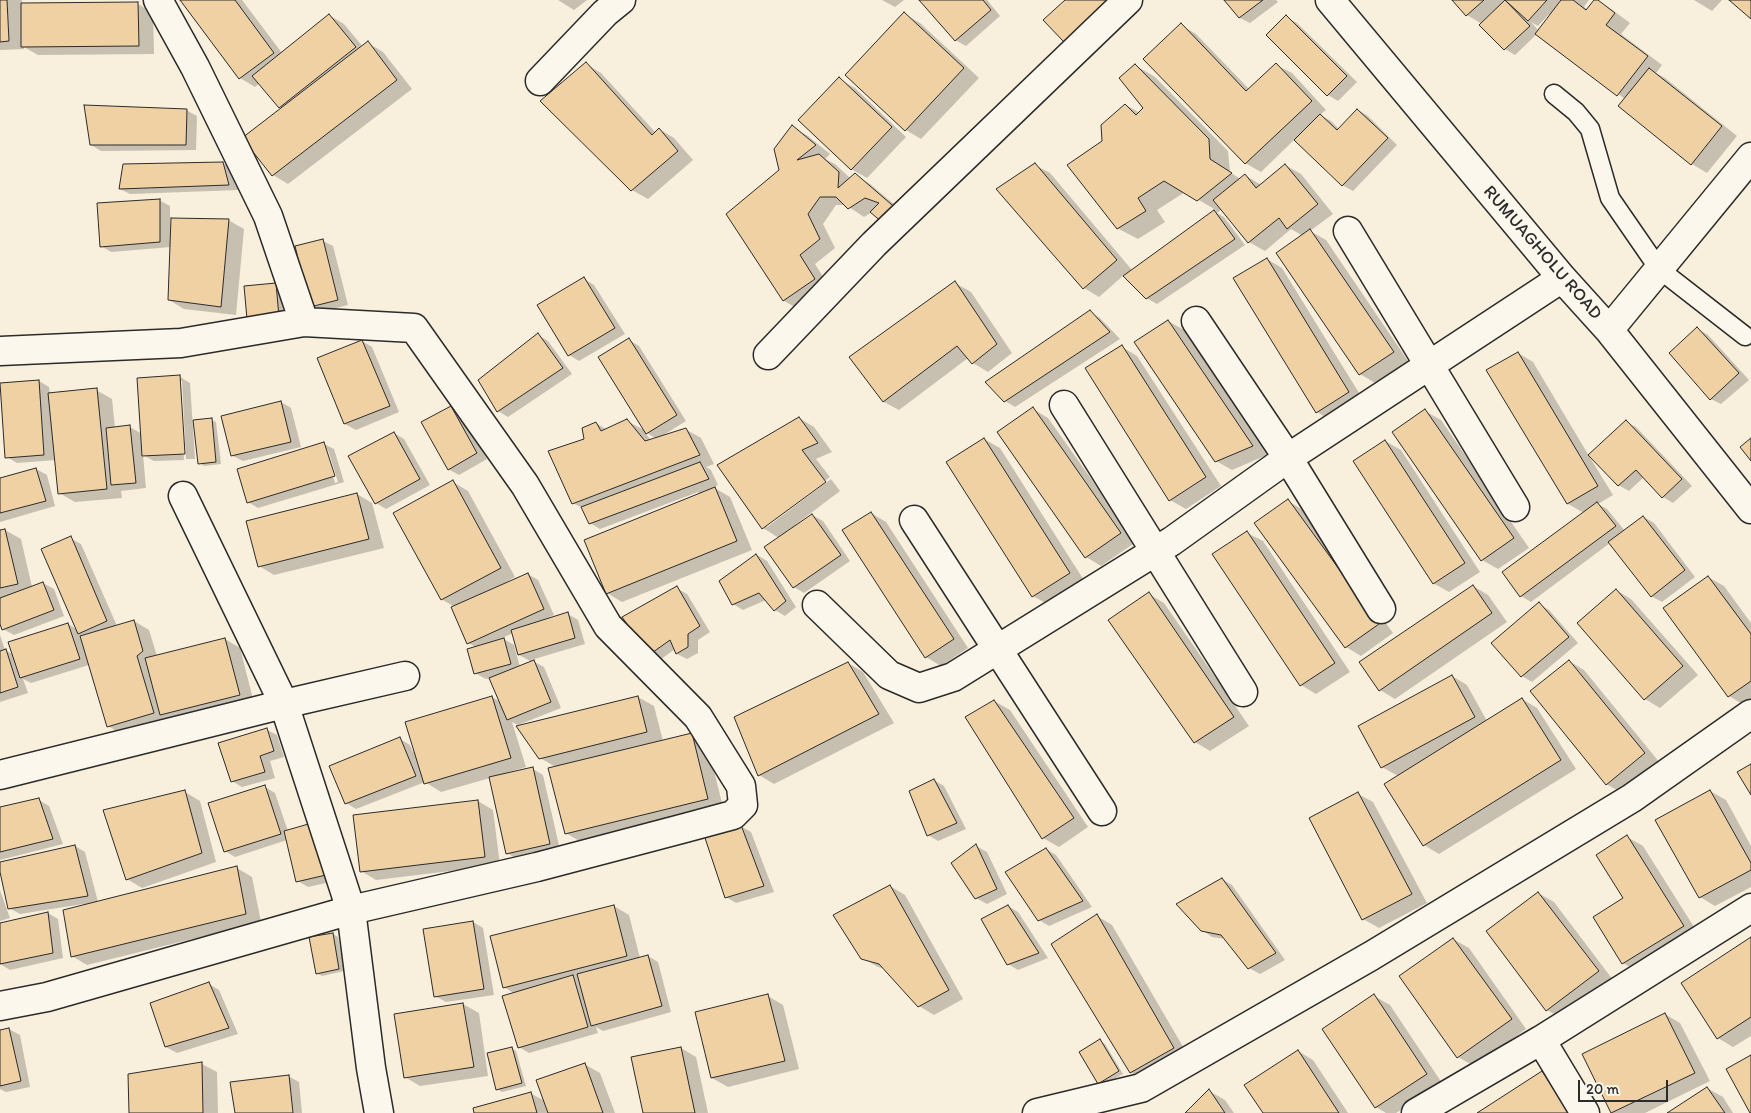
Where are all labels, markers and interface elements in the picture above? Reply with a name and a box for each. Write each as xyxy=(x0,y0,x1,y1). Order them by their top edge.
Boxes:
street label: RUMUAGHOLU ROAD xyxy=(1478,182,1606,324)
scale bar xyxy=(1581,1070,1671,1102)
text: 20 m xyxy=(1586,1080,1619,1098)

